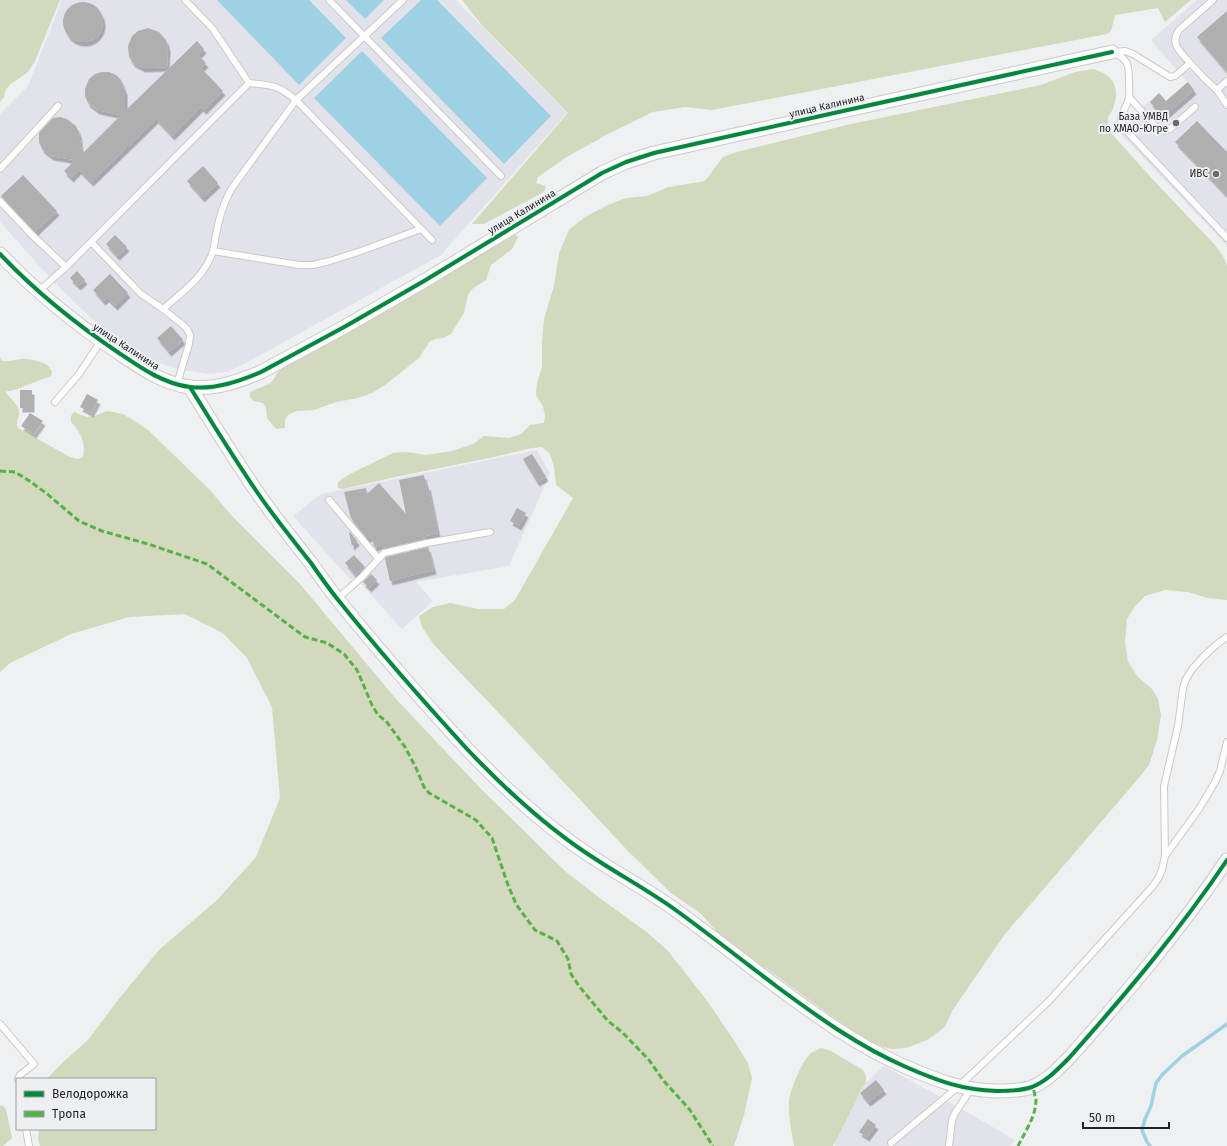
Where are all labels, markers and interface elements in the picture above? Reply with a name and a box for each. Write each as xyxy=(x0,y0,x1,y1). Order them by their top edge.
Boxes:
street label: улица Калинина xyxy=(788,92,866,120)
place label: База УМВД по ХМАО-Югре xyxy=(1099,111,1168,135)
marker: База УМВД по ХМАО-Югре xyxy=(1171,118,1181,128)
place label: ИВС xyxy=(1189,168,1208,180)
marker: ИВС xyxy=(1211,169,1221,179)
street label: улица Калинина xyxy=(486,187,558,237)
street label: улица Калинина xyxy=(91,321,161,373)
legend xyxy=(16,1078,156,1130)
text: Велодорожка xyxy=(52,1087,128,1101)
scale bar xyxy=(1083,1104,1169,1130)
text: Тропа xyxy=(52,1107,86,1121)
text: 50 m xyxy=(1089,1111,1115,1125)

